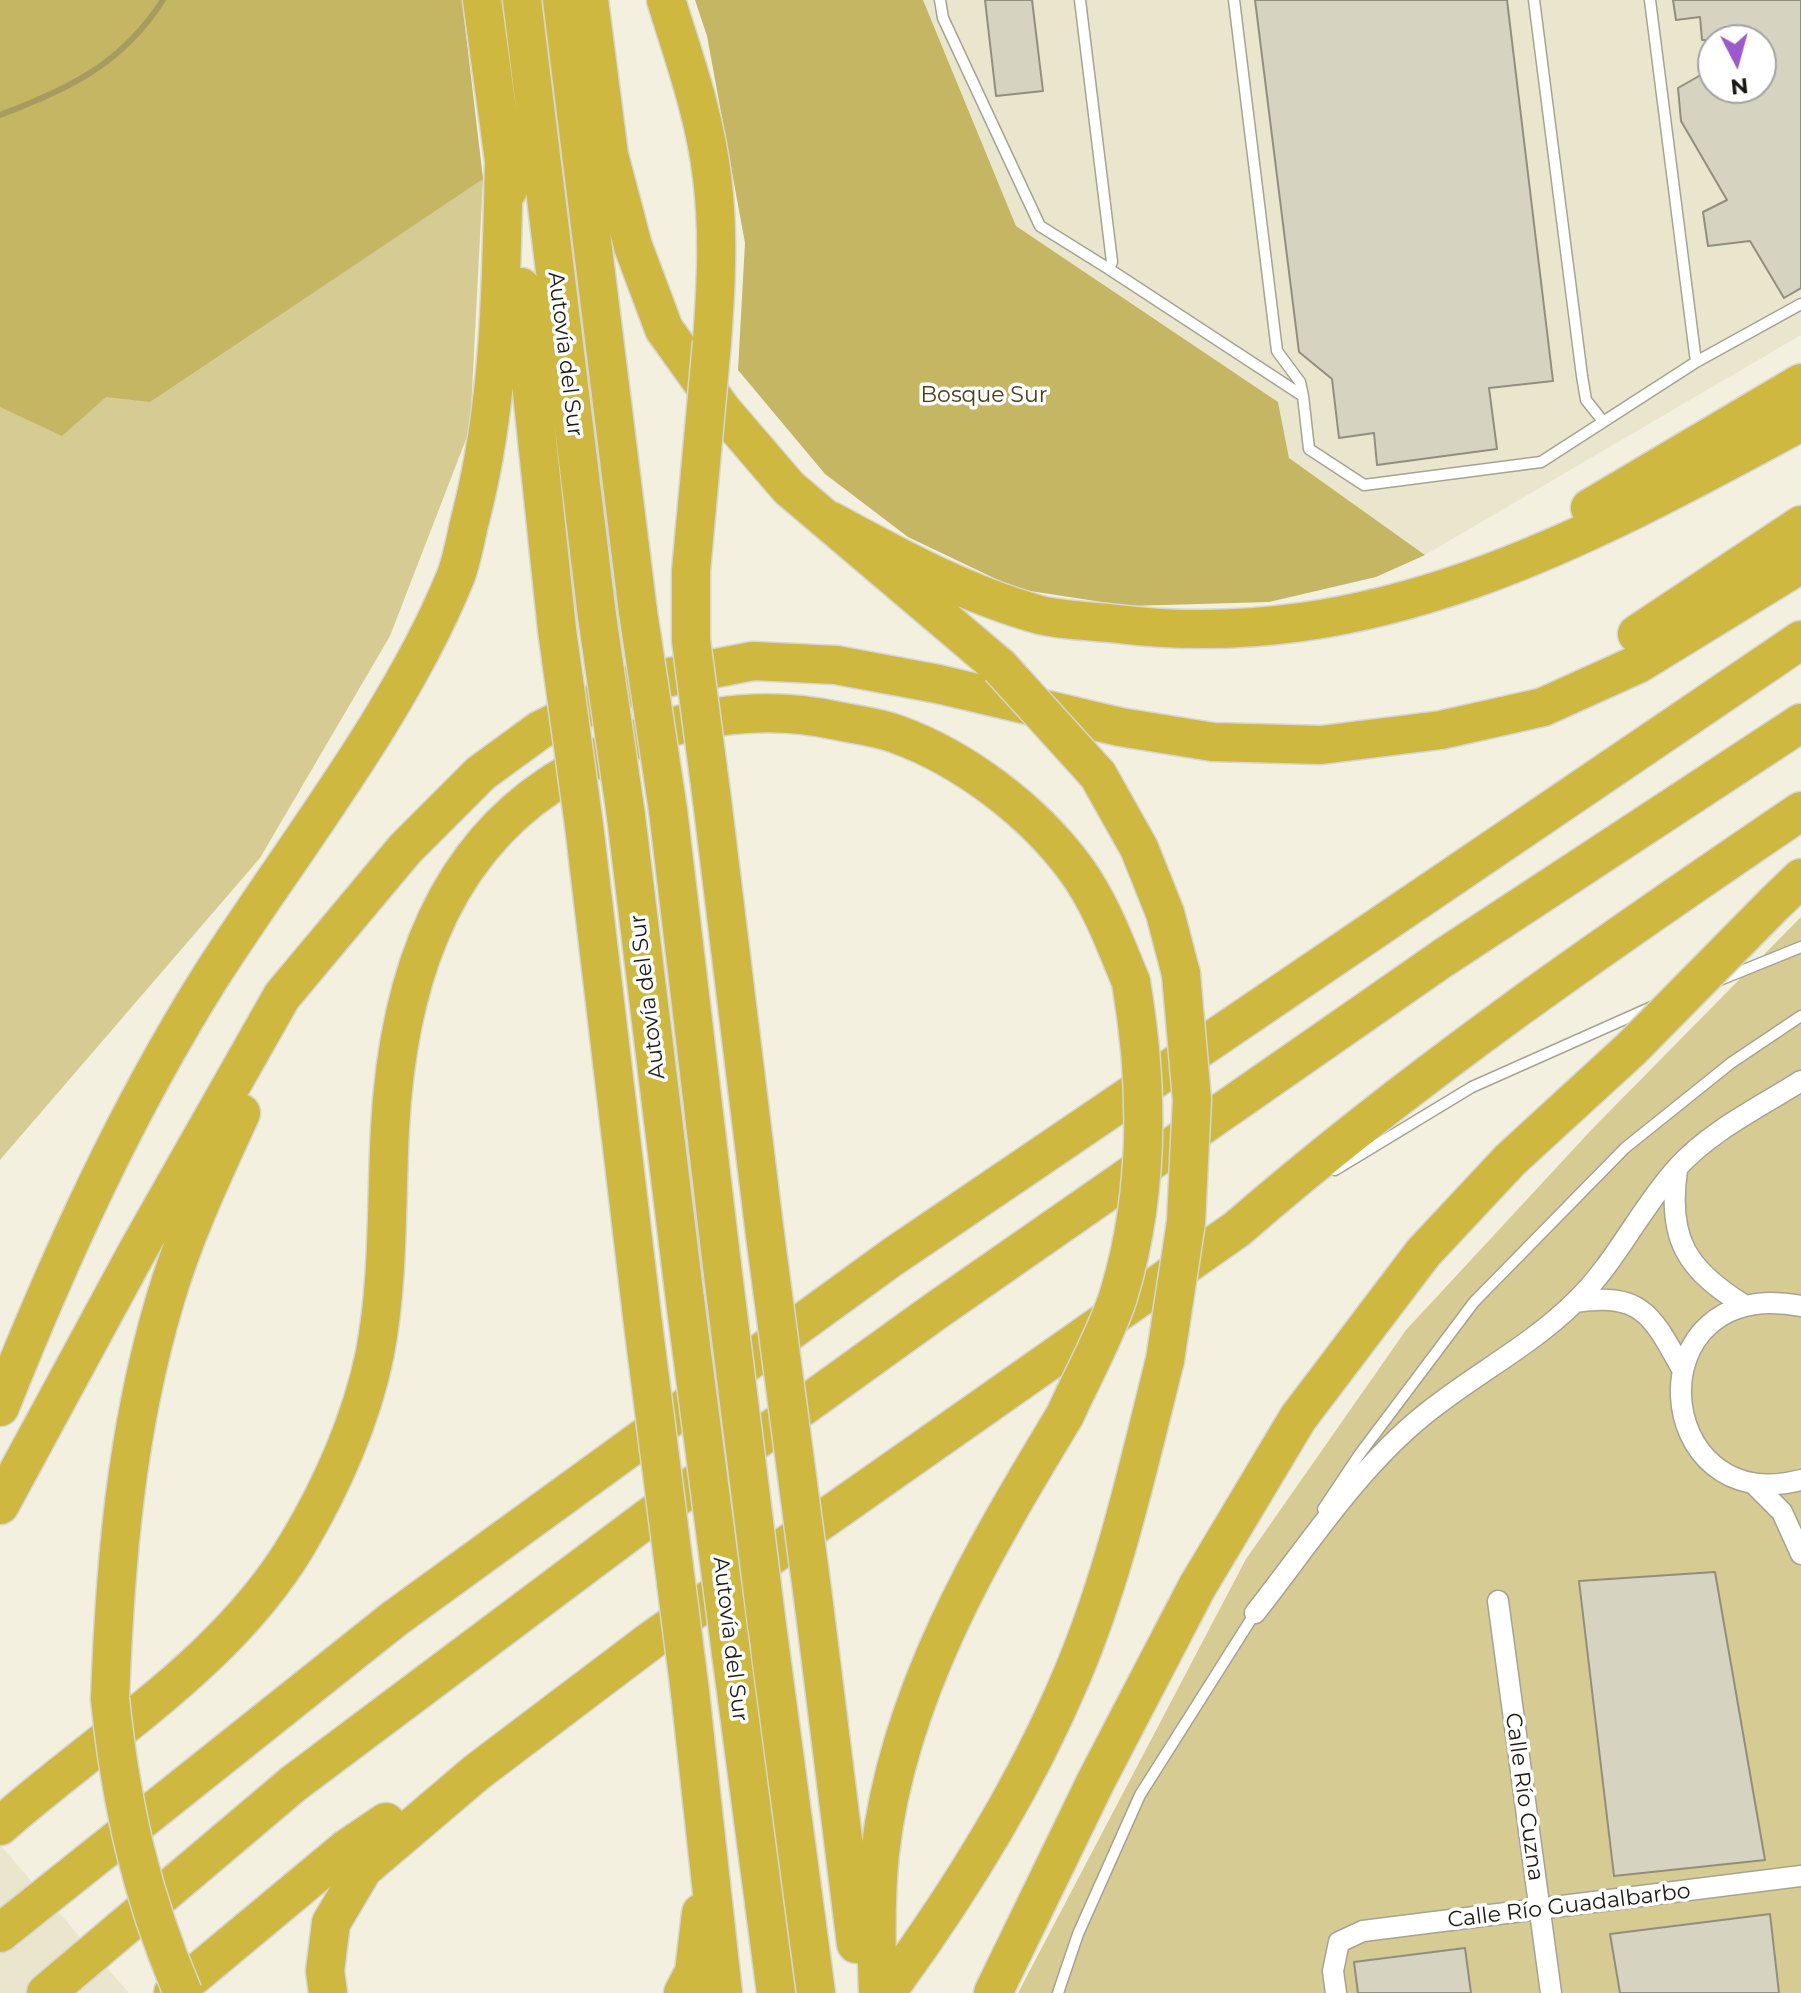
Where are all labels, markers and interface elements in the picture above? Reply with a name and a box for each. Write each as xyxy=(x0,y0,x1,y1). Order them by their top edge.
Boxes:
north arrow xyxy=(1697,24,1777,104)
text: N xyxy=(1729,72,1750,101)
street label: Autovía del Sur xyxy=(542,270,588,438)
park label: Bosque Sur xyxy=(920,383,1048,409)
street label: Autovía del Sur xyxy=(625,913,671,1081)
street label: Autovía del Sur xyxy=(707,1555,753,1723)
street label: Calle Río Cuzna xyxy=(1499,1711,1549,1883)
street label: Calle Río Guadalbarbo xyxy=(1446,1878,1692,1934)

